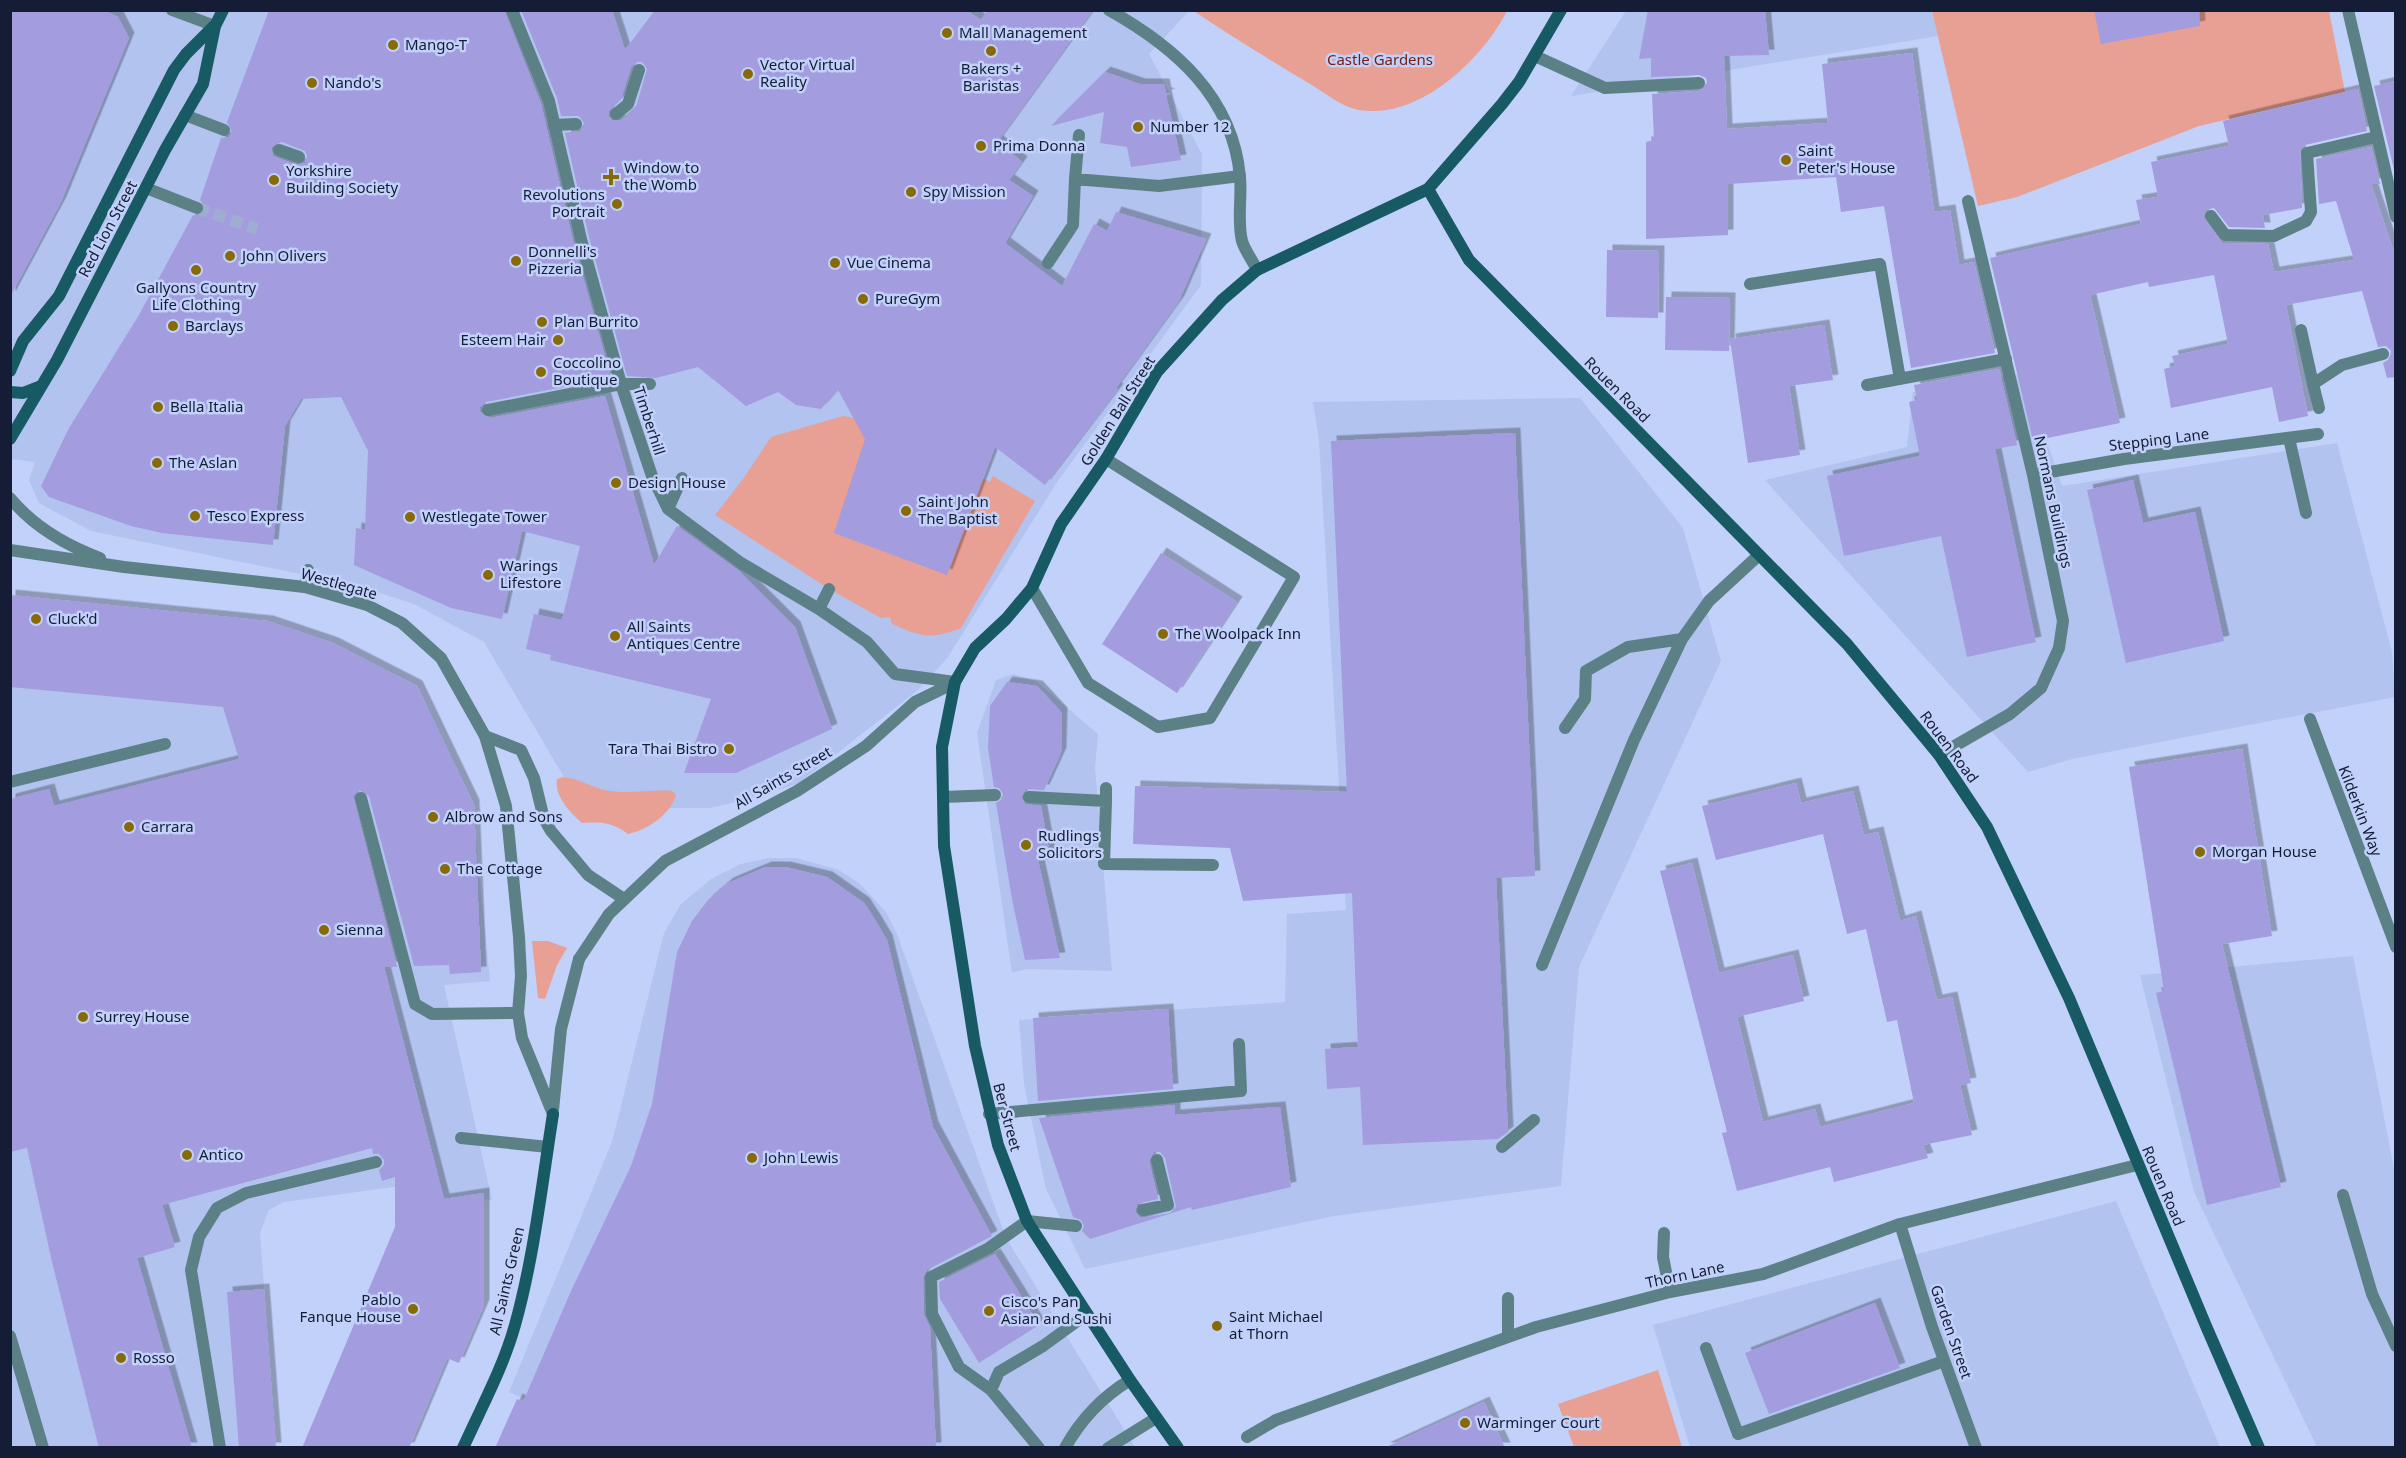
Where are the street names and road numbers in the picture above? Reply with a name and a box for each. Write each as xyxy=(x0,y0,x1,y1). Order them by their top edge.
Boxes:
street label: Red Lion Street xyxy=(73,176,141,280)
street label: Golden Ball Street xyxy=(1075,351,1159,469)
street label: Rouen Road xyxy=(1580,352,1655,427)
street label: Timberhill xyxy=(629,384,670,458)
street label: Stepping Lane xyxy=(2108,423,2210,455)
street label: Normans Buildings xyxy=(2030,434,2078,570)
street label: Westlegate xyxy=(299,563,380,603)
street label: Rouen Road xyxy=(1916,706,1983,787)
street label: All Saints Street xyxy=(730,741,835,813)
street label: Kilderkin Way xyxy=(2334,762,2388,859)
street label: Ber Street xyxy=(989,1080,1027,1154)
street label: Rouen Road xyxy=(2138,1142,2190,1229)
street label: All Saints Green xyxy=(484,1225,528,1337)
street label: Thorn Lane xyxy=(1644,1256,1726,1292)
street label: Garden Street xyxy=(1927,1282,1978,1382)

